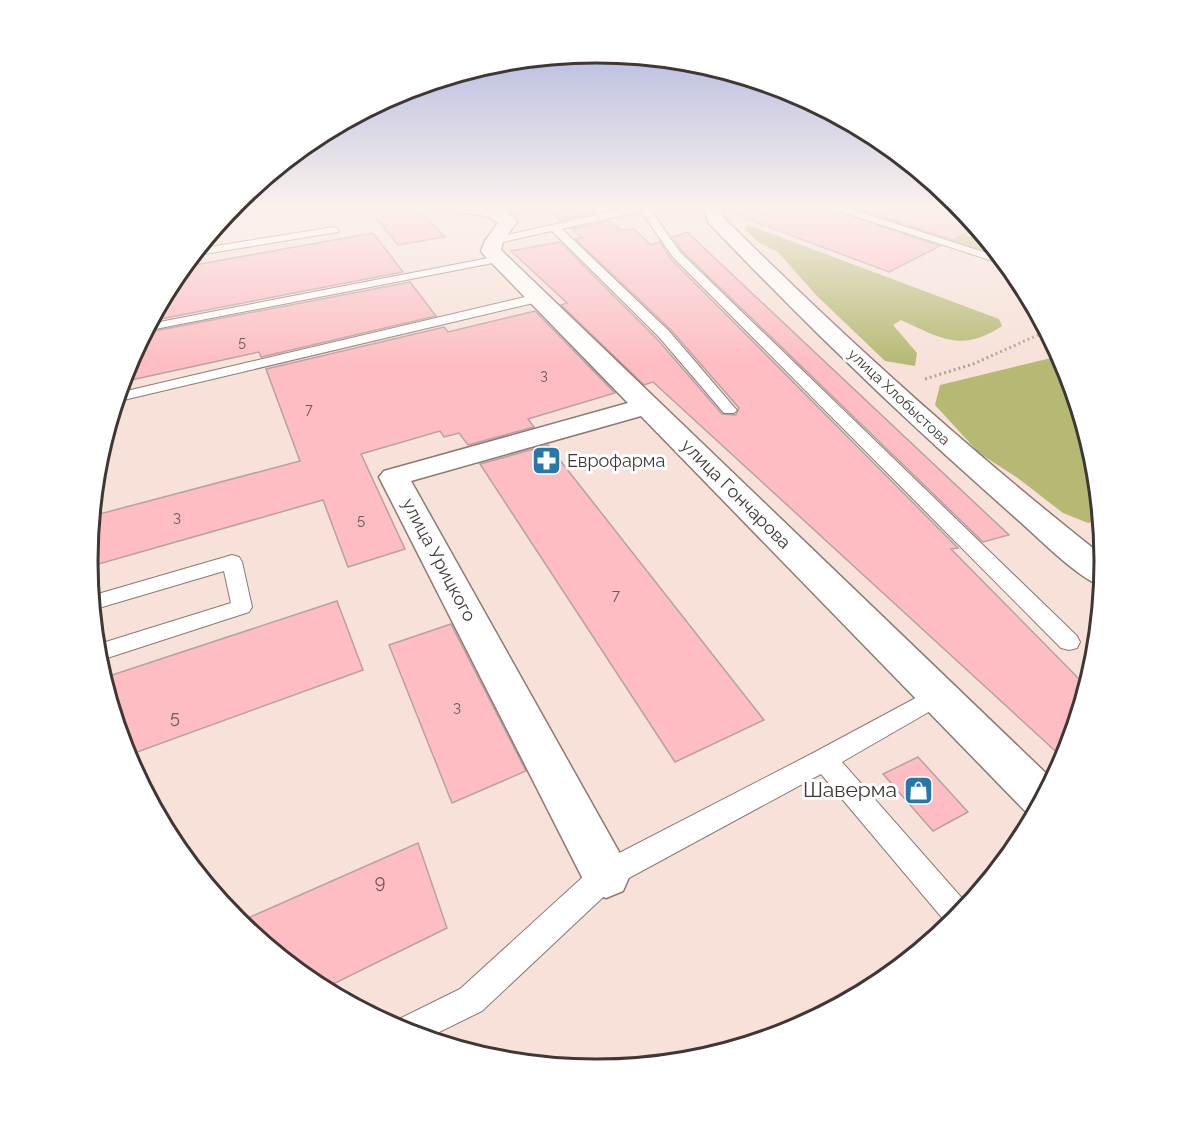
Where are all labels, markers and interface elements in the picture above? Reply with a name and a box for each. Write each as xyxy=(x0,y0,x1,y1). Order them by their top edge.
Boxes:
house number: 5 xyxy=(238,334,246,350)
street label: улица Хлобыстова xyxy=(844,345,954,449)
house number: 3 xyxy=(540,367,548,383)
house number: 7 xyxy=(305,401,313,417)
street label: улица Гончарова xyxy=(677,434,796,553)
pharmacy icon: Еврофарма xyxy=(530,445,562,477)
place label: Еврофарма xyxy=(567,450,665,471)
street label: улица Урицкого xyxy=(398,495,481,625)
house number: 3 xyxy=(173,508,181,526)
house number: 5 xyxy=(357,511,365,529)
house number: 7 xyxy=(612,586,620,604)
house number: 3 xyxy=(453,698,461,716)
house number: 5 xyxy=(170,706,180,727)
shop icon: Шаверма xyxy=(902,774,934,806)
place label: Шаверма xyxy=(803,777,897,802)
house number: 9 xyxy=(375,871,385,892)

